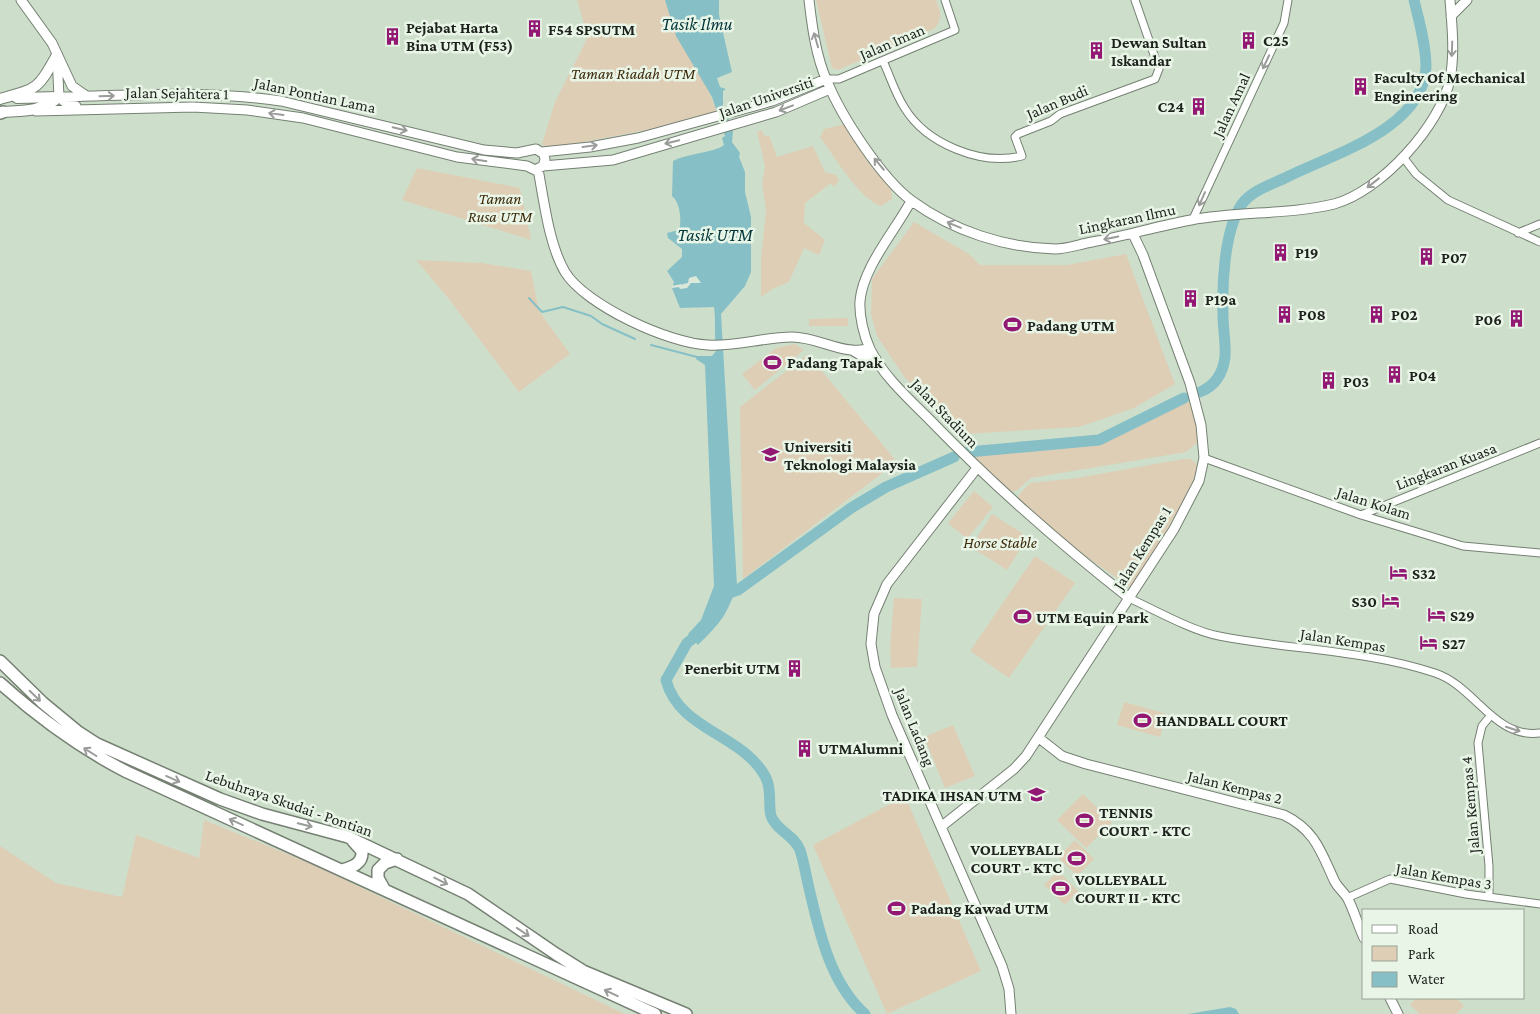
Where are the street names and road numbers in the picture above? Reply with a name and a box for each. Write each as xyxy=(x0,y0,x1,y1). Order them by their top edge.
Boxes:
street label: Jalan Iman xyxy=(855,21,928,65)
street label: Jalan Amal xyxy=(1208,70,1254,142)
street label: Jalan Pontian Lama xyxy=(251,73,378,117)
street label: Jalan Universiti xyxy=(715,73,816,123)
street label: Jalan Budi xyxy=(1022,81,1091,124)
street label: Jalan Sejahtera 1 xyxy=(123,84,229,103)
street label: Lingkaran Ilmu xyxy=(1077,200,1178,239)
street label: Jalan Stadium xyxy=(906,373,982,452)
street label: Lingkaran Kuasa xyxy=(1393,439,1500,494)
street label: Jalan Kolam xyxy=(1333,482,1413,524)
street label: Jalan Kempas 1 xyxy=(1109,503,1175,595)
street label: Jalan Kempas xyxy=(1297,625,1387,656)
street label: Jalan Ladang xyxy=(890,684,939,769)
street label: Jalan Kempas 4 xyxy=(1457,756,1484,856)
street label: Lebuhraya Skudai - Pontian xyxy=(203,766,375,841)
street label: Jalan Kempas 2 xyxy=(1184,767,1284,808)
street label: Jalan Kempas 3 xyxy=(1393,859,1493,894)

